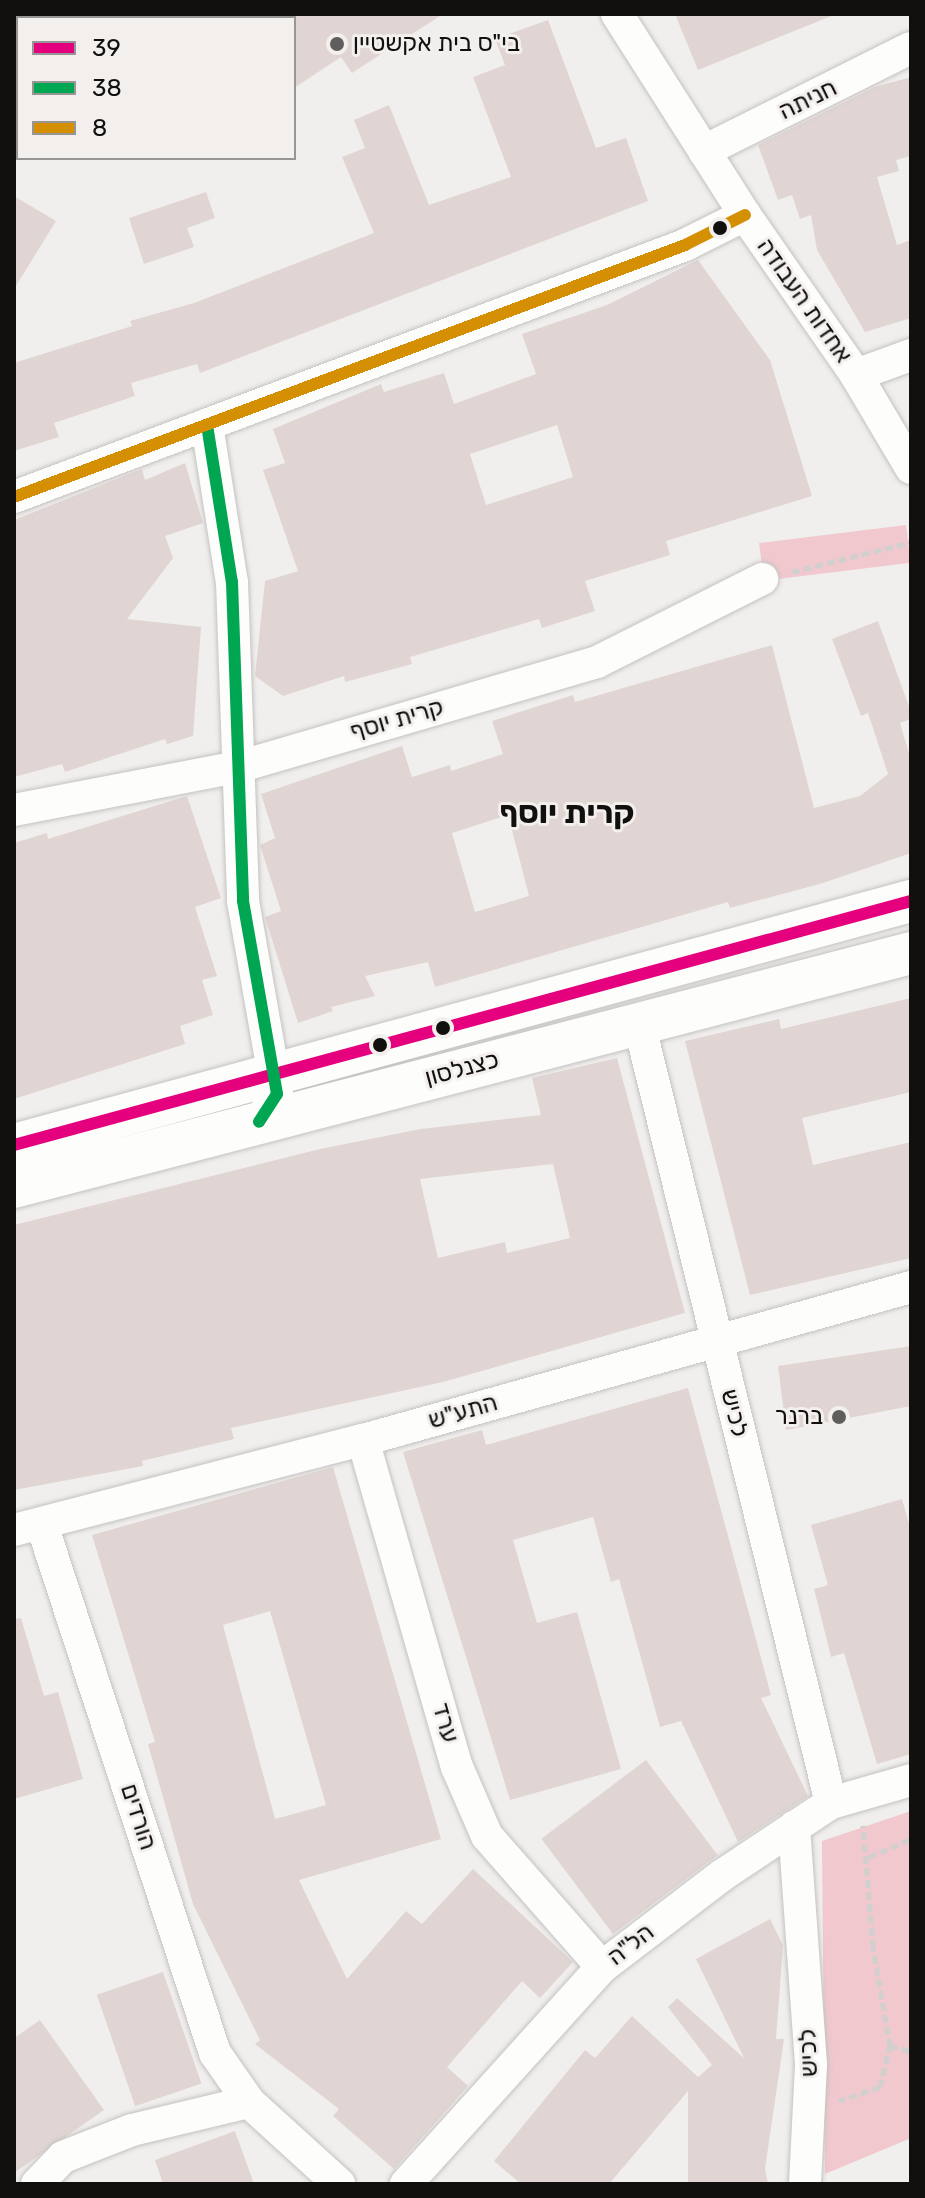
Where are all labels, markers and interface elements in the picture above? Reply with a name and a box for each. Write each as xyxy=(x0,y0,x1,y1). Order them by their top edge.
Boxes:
legend xyxy=(16,16,296,160)
place label: בי"ס בית אקשטיין xyxy=(353,30,520,58)
text: 39 xyxy=(92,34,121,62)
marker: בי"ס בית אקשטיין xyxy=(328,35,346,53)
text: 38 xyxy=(92,74,122,102)
street label: חניתה xyxy=(774,74,842,126)
text: 8 xyxy=(92,114,107,142)
unlabelled marker xyxy=(712,220,728,236)
street label: אחדות העבודה xyxy=(750,233,858,369)
street label: קרית יוסף xyxy=(347,693,447,747)
district label: קרית יוסף xyxy=(499,793,635,831)
unlabelled marker xyxy=(435,1020,451,1036)
unlabelled marker xyxy=(372,1037,388,1053)
street label: כצנלסון xyxy=(422,1045,502,1093)
street label: לכיש xyxy=(714,1386,754,1440)
street label: התע"ש xyxy=(425,1388,501,1436)
place label: ברנר xyxy=(775,1403,823,1431)
marker: ברנר xyxy=(830,1408,848,1426)
street label: ערד xyxy=(426,1700,464,1746)
street label: הורדים xyxy=(114,1780,162,1854)
street label: הל"ה xyxy=(602,1918,660,1972)
street label: לכיש xyxy=(794,2028,824,2078)

